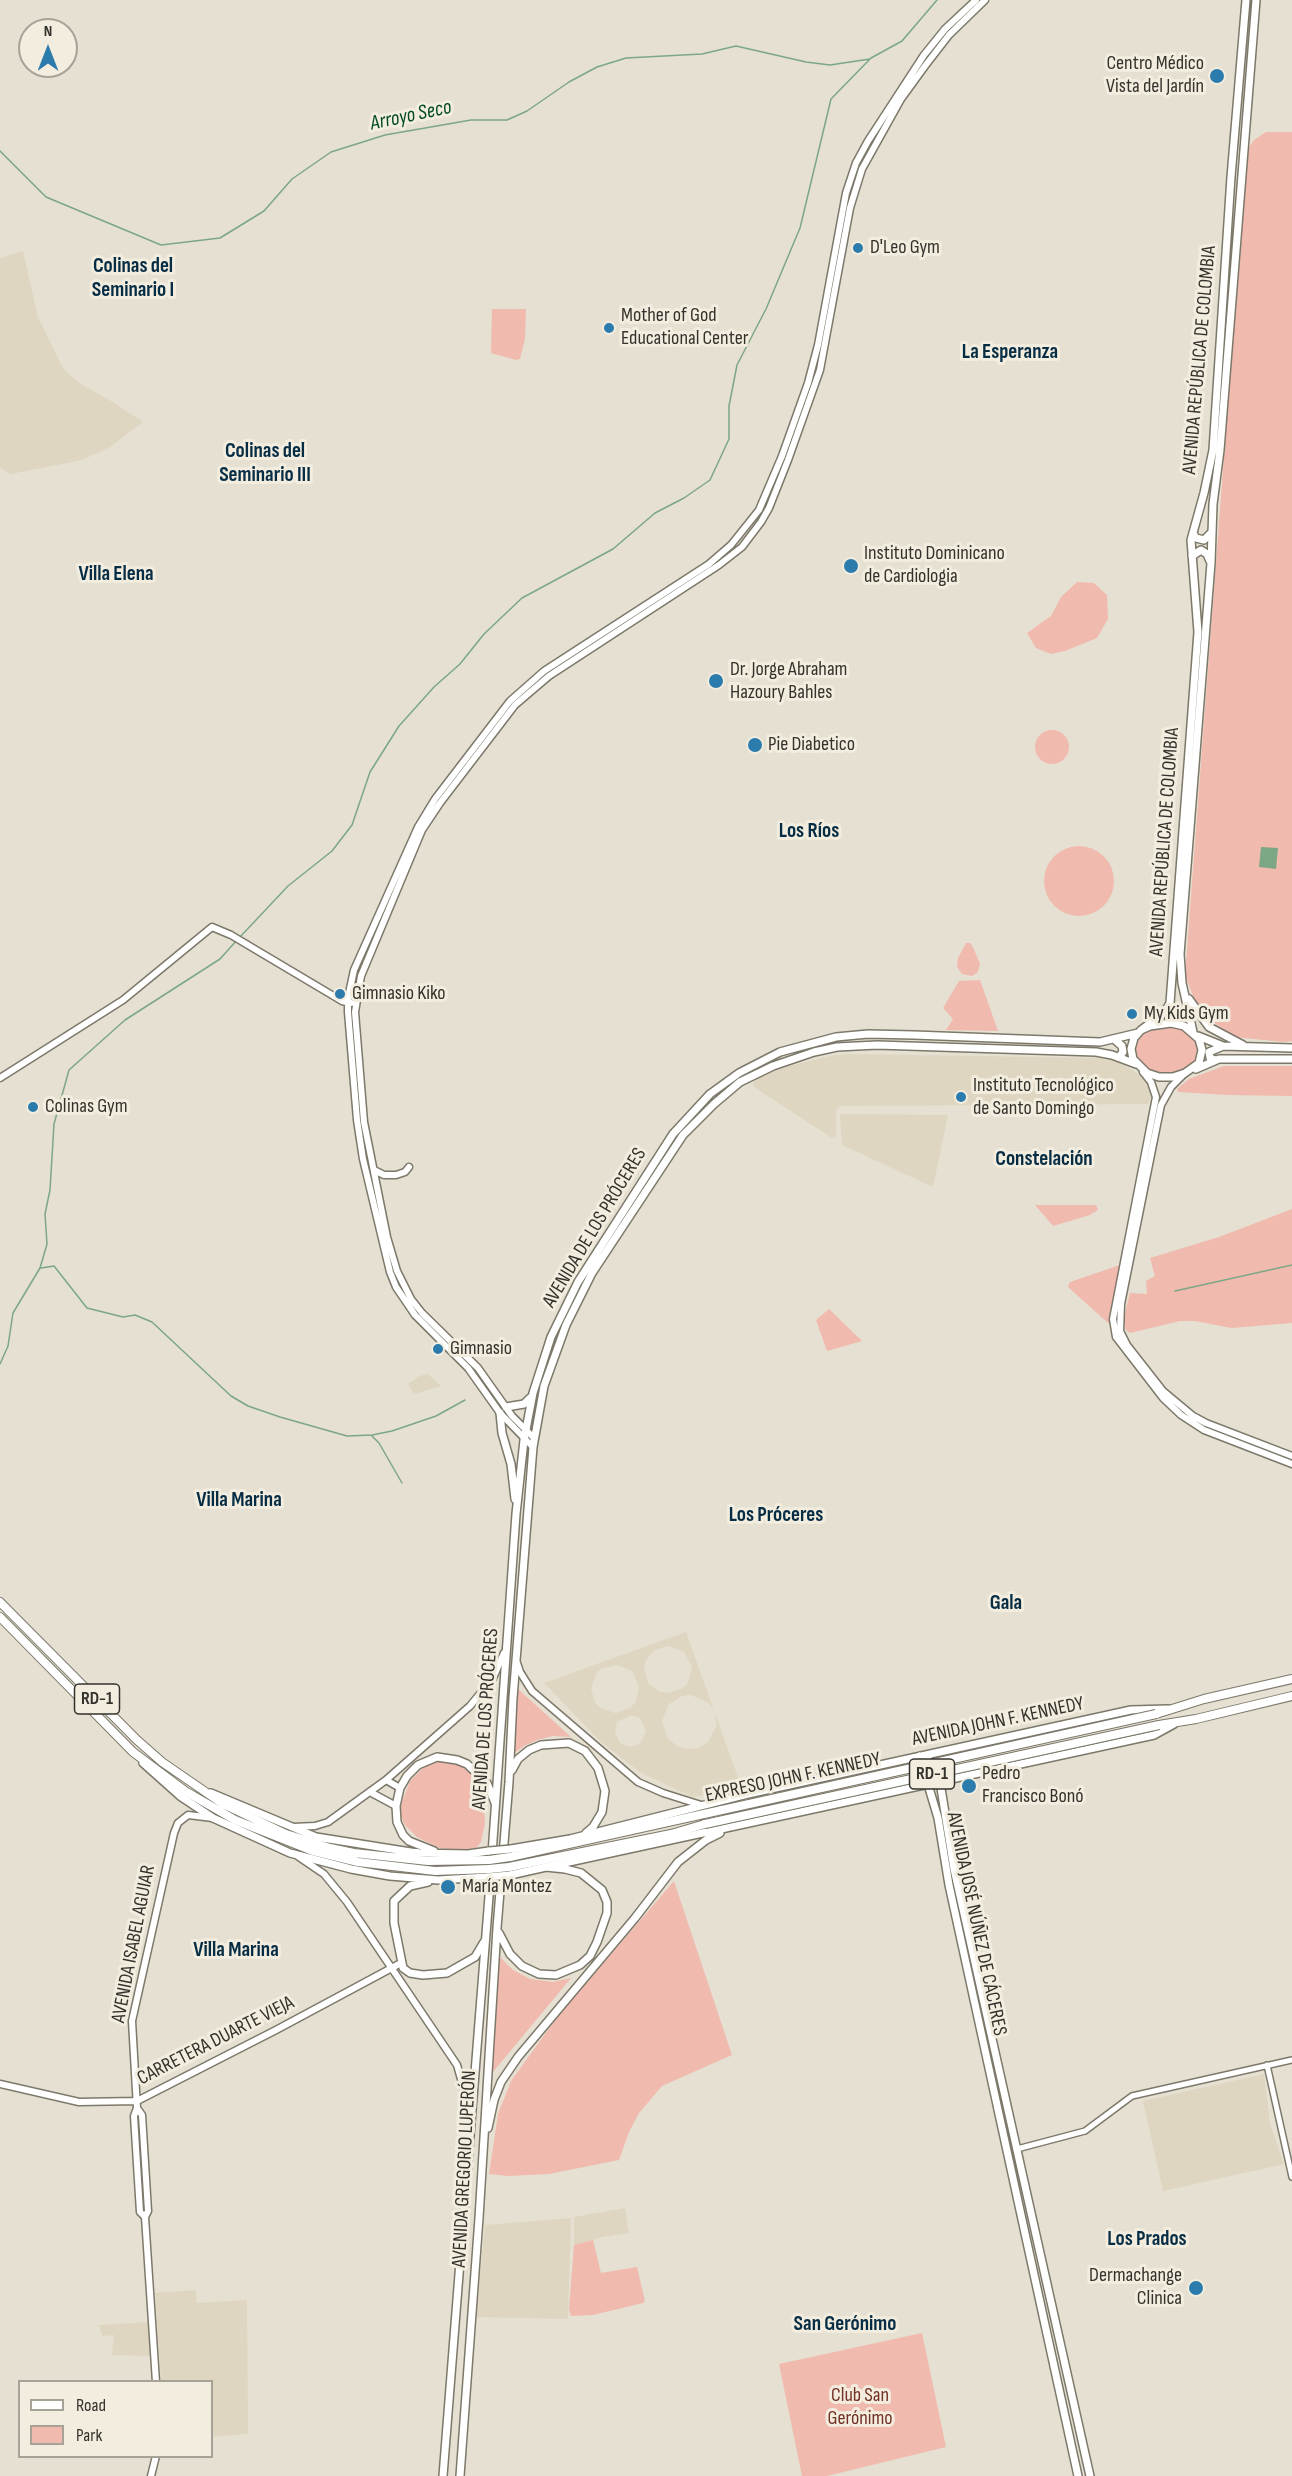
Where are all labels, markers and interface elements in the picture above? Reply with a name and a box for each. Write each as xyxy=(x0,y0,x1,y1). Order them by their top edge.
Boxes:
north arrow xyxy=(18,18,78,78)
text: N xyxy=(44,22,52,41)
place label: Centro Médico Vista del Jardín xyxy=(1106,52,1204,99)
marker: Centro Médico Vista del Jardín xyxy=(1208,67,1226,85)
water label: Arroyo Seco xyxy=(368,95,454,137)
place label: D'Leo Gym xyxy=(870,236,940,260)
marker: D'Leo Gym xyxy=(851,241,865,255)
street label: AVENIDA REPÚBLICA DE COLOMBIA xyxy=(1178,245,1222,475)
district label: Colinas del Seminario I xyxy=(92,254,174,304)
place label: Mother of God Educational Center xyxy=(621,304,749,351)
marker: Mother of God Educational Center xyxy=(602,321,616,335)
district label: La Esperanza xyxy=(962,340,1058,366)
district label: Colinas del Seminario III xyxy=(219,439,311,489)
place label: Instituto Dominicano de Cardiologia xyxy=(864,542,1005,589)
marker: Instituto Dominicano de Cardiologia xyxy=(842,557,860,575)
district label: Villa Elena xyxy=(78,562,154,588)
place label: Dr. Jorge Abraham Hazoury Bahles xyxy=(730,658,847,705)
marker: Dr. Jorge Abraham Hazoury Bahles xyxy=(707,672,725,690)
street label: AVENIDA REPÚBLICA DE COLOMBIA xyxy=(1145,727,1185,957)
place label: Pie Diabetico xyxy=(768,733,855,757)
marker: Pie Diabetico xyxy=(746,736,764,754)
district label: Los Ríos xyxy=(779,819,839,845)
place label: Gimnasio Kiko xyxy=(352,982,446,1006)
marker: Gimnasio Kiko xyxy=(333,987,347,1001)
place label: My Kids Gym xyxy=(1144,1002,1229,1026)
marker: My Kids Gym xyxy=(1125,1007,1139,1021)
place label: Instituto Tecnológico de Santo Domingo xyxy=(973,1074,1114,1121)
marker: Instituto Tecnológico de Santo Domingo xyxy=(954,1090,968,1104)
place label: Colinas Gym xyxy=(45,1095,128,1119)
marker: Colinas Gym xyxy=(26,1100,40,1114)
street label: AVENIDA DE LOS PRÓCERES xyxy=(538,1144,652,1312)
district label: Constelación xyxy=(995,1147,1093,1173)
place label: Gimnasio xyxy=(450,1337,512,1361)
marker: Gimnasio xyxy=(431,1342,445,1356)
district label: Villa Marina xyxy=(196,1488,282,1514)
district label: Los Próceres xyxy=(729,1503,823,1529)
district label: Gala xyxy=(990,1591,1022,1617)
street label: AVENIDA DE LOS PRÓCERES xyxy=(468,1627,504,1811)
road number: RD-1 xyxy=(74,1684,120,1714)
street label: AVENIDA JOHN F. KENNEDY xyxy=(910,1692,1086,1752)
street label: EXPRESO JOHN F. KENNEDY xyxy=(703,1748,883,1808)
road number: RD-1 xyxy=(910,1759,954,1789)
place label: Pedro Francisco Bonó xyxy=(982,1762,1084,1809)
marker: Pedro Francisco Bonó xyxy=(960,1777,978,1795)
street label: AVENIDA JOSÉ NÚÑEZ DE CÁCERES xyxy=(941,1810,1011,2038)
street label: AVENIDA ISABEL AGUIAR xyxy=(107,1863,161,2025)
place label: María Montez xyxy=(462,1875,552,1899)
marker: María Montez xyxy=(439,1878,457,1896)
district label: Villa Marina xyxy=(193,1938,279,1964)
street label: CARRETERA DUARTE VIEJA xyxy=(134,1991,298,2091)
street label: AVENIDA GREGORIO LUPERÓN xyxy=(448,2070,482,2268)
district label: Los Prados xyxy=(1107,2227,1187,2253)
place label: Dermachange Clinica xyxy=(1089,2264,1182,2311)
marker: Dermachange Clinica xyxy=(1187,2279,1205,2297)
district label: San Gerónimo xyxy=(794,2312,896,2338)
legend xyxy=(18,2380,213,2458)
park label: Club San Gerónimo xyxy=(827,2384,893,2431)
text: Road xyxy=(76,2395,106,2416)
text: Park xyxy=(76,2425,102,2446)

